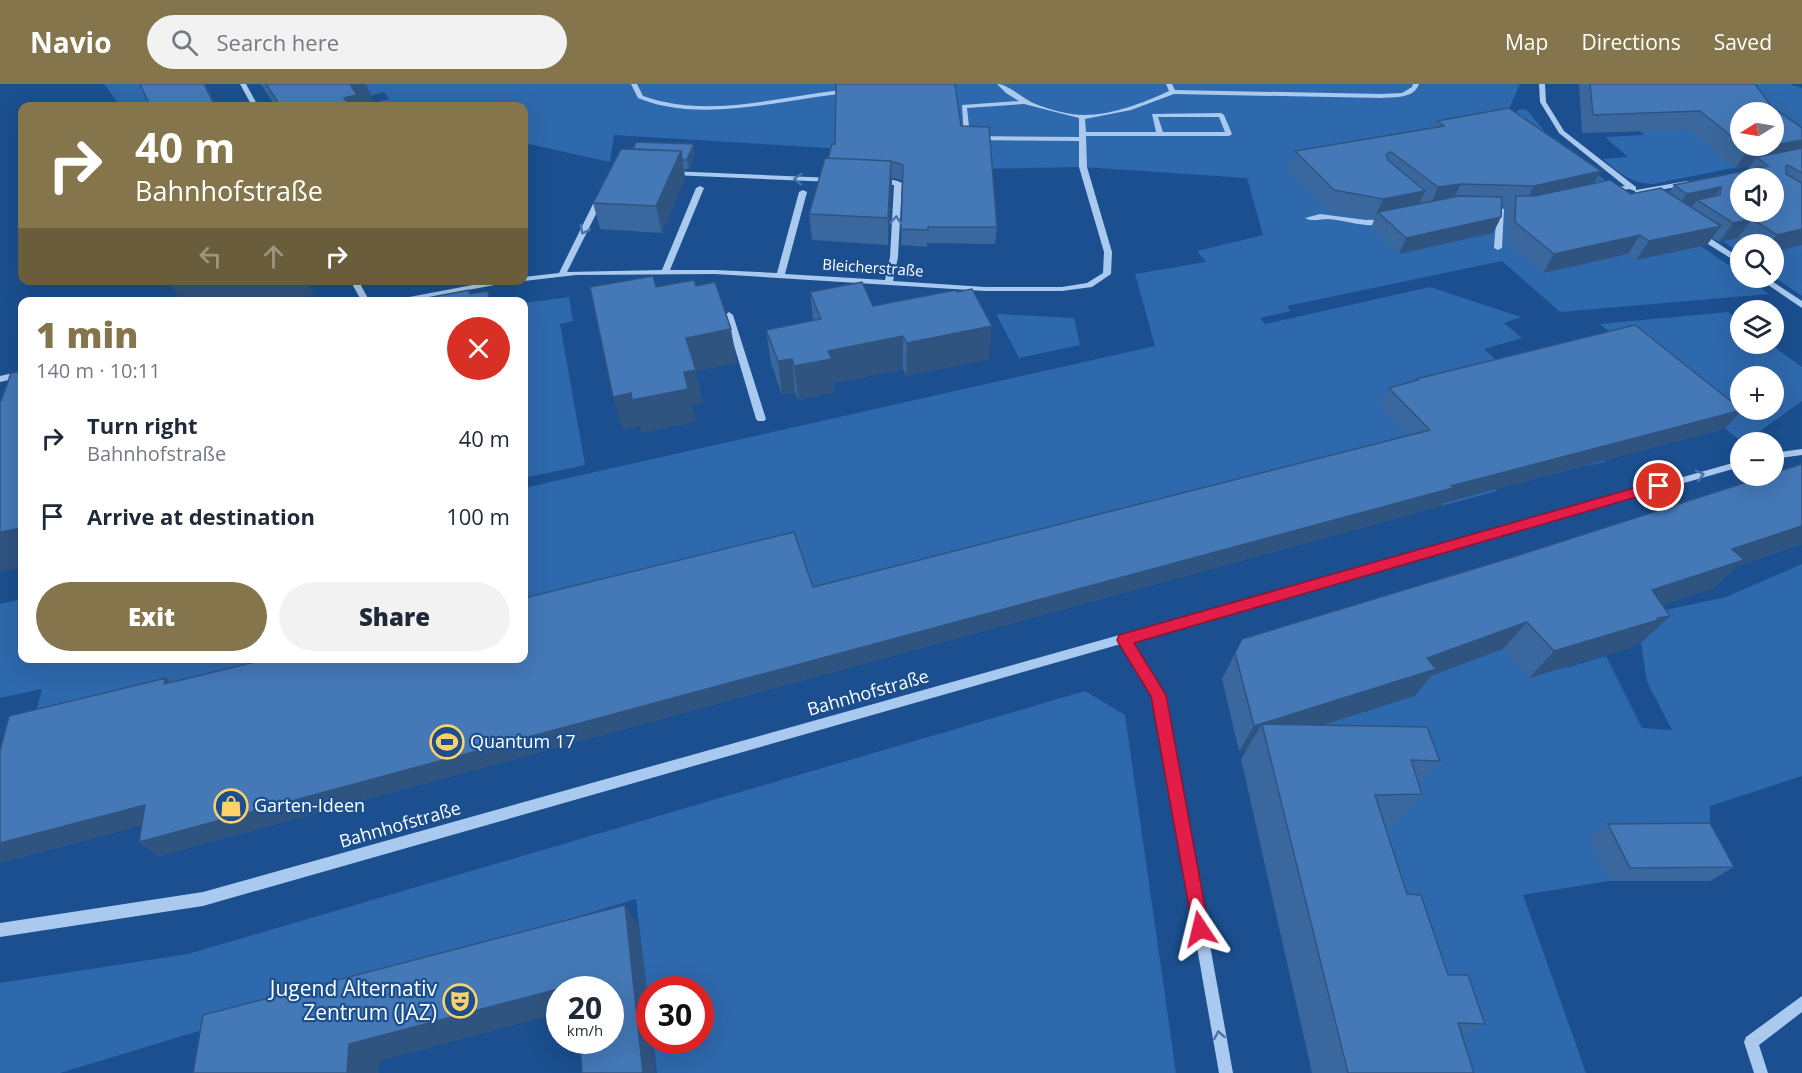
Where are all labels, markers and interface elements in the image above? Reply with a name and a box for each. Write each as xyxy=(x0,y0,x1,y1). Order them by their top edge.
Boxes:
search box xyxy=(147,15,567,69)
text: Navio xyxy=(30,23,111,61)
icon: search xyxy=(168,26,201,59)
text: Search here xyxy=(216,27,339,57)
text: Map xyxy=(1505,28,1548,56)
text: Directions xyxy=(1581,28,1681,56)
text: Saved xyxy=(1714,28,1772,56)
north arrow xyxy=(1730,102,1784,156)
map controls xyxy=(1730,102,1784,486)
text: 40 m xyxy=(135,118,235,175)
icon: right xyxy=(36,126,114,204)
button: sound xyxy=(1730,168,1784,222)
text: Bahnhofstraße xyxy=(135,172,323,209)
one-way arrow xyxy=(793,172,802,185)
one-way arrow xyxy=(889,216,902,225)
one-way arrow xyxy=(580,223,591,234)
button: search xyxy=(1730,234,1784,288)
icon: left xyxy=(194,240,227,273)
icon: ahead xyxy=(257,240,290,273)
icon: right xyxy=(320,240,353,273)
street label: Bleicherstraße xyxy=(822,253,924,281)
button: layers xyxy=(1730,300,1784,354)
text: 1 min xyxy=(36,310,138,359)
button: close xyxy=(447,317,510,380)
text: 140 m · 10:11 xyxy=(36,357,161,384)
button: + xyxy=(1730,366,1784,420)
text: Turn right xyxy=(87,410,198,440)
icon: right xyxy=(36,422,69,455)
text: 40 m xyxy=(459,423,510,453)
button: − xyxy=(1730,432,1784,486)
text: Bahnhofstraße xyxy=(87,440,226,467)
pin xyxy=(1633,460,1684,511)
icon: arrive xyxy=(1642,469,1675,502)
one-way arrow xyxy=(1694,469,1704,482)
icon: arrive xyxy=(36,500,69,533)
text: Arrive at destination xyxy=(87,501,315,531)
text: 100 m xyxy=(446,501,510,531)
button: Exit xyxy=(36,582,267,651)
button: Share xyxy=(279,582,510,651)
street label: Bahnhofstraße xyxy=(804,663,931,721)
sports icon: Quantum 17 xyxy=(429,724,465,760)
place label: Quantum 17 xyxy=(470,729,575,753)
shop icon: Garten-Ideen xyxy=(213,788,249,824)
place label: Garten-Ideen xyxy=(254,793,365,817)
street label: Bahnhofstraße xyxy=(336,795,463,853)
position arrow xyxy=(1168,897,1232,961)
place label: Jugend Alternativ Zentrum (JAZ) xyxy=(268,974,437,1026)
speed limit sign: 30 xyxy=(636,976,714,1054)
theatre icon: Jugend Alternativ Zentrum (JAZ) xyxy=(442,983,478,1019)
text: 20 xyxy=(568,987,602,1028)
text: km/h xyxy=(567,1020,603,1040)
one-way arrow xyxy=(1213,1030,1226,1040)

